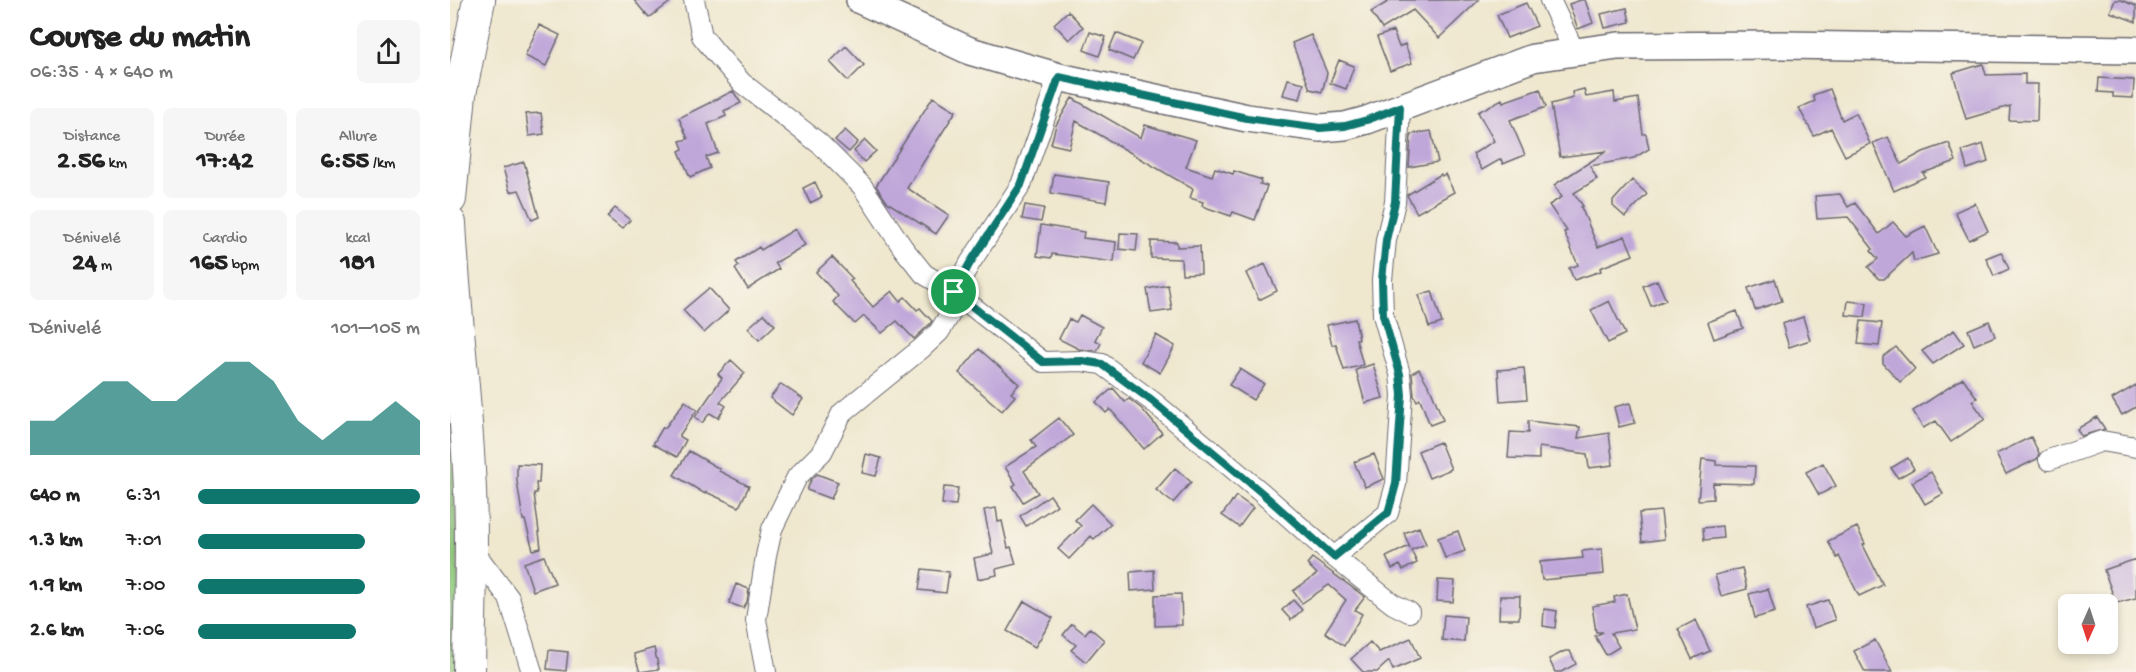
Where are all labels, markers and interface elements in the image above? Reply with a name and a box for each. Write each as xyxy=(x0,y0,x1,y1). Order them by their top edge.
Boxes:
text: Course du matin xyxy=(30,20,250,58)
button: share xyxy=(357,20,420,83)
text: 06:35 · 4 × 640 m xyxy=(30,62,173,85)
text: Distance xyxy=(64,128,120,147)
text: Durée xyxy=(205,128,245,147)
text: Allure xyxy=(339,128,377,147)
text: 2.56 xyxy=(57,147,105,178)
text: 17:42 xyxy=(196,147,254,178)
text: 6:55 xyxy=(321,147,369,178)
text: km xyxy=(105,155,127,174)
text: /km xyxy=(369,155,395,174)
text: Dénivelé xyxy=(64,230,120,249)
text: Cardio xyxy=(203,230,247,249)
text: kcal xyxy=(346,230,370,249)
text: 24 xyxy=(72,249,97,280)
text: 165 xyxy=(191,249,228,280)
text: 181 xyxy=(340,249,376,280)
text: m xyxy=(97,257,112,276)
text: bpm xyxy=(228,257,259,276)
pin xyxy=(928,266,979,317)
icon: arrive xyxy=(937,275,970,308)
text: Dénivelé xyxy=(30,318,101,341)
text: 101–105 m xyxy=(331,318,420,341)
text: 640 m xyxy=(30,485,80,508)
text: 6:31 xyxy=(126,485,161,508)
text: 1.3 km xyxy=(30,530,83,553)
text: 7:01 xyxy=(126,530,162,553)
text: 1.9 km xyxy=(30,575,82,598)
text: 7:00 xyxy=(126,575,165,598)
north arrow xyxy=(2058,594,2118,654)
map controls xyxy=(2058,594,2118,654)
text: 2.6 km xyxy=(30,620,84,643)
text: 7:06 xyxy=(126,620,164,643)

